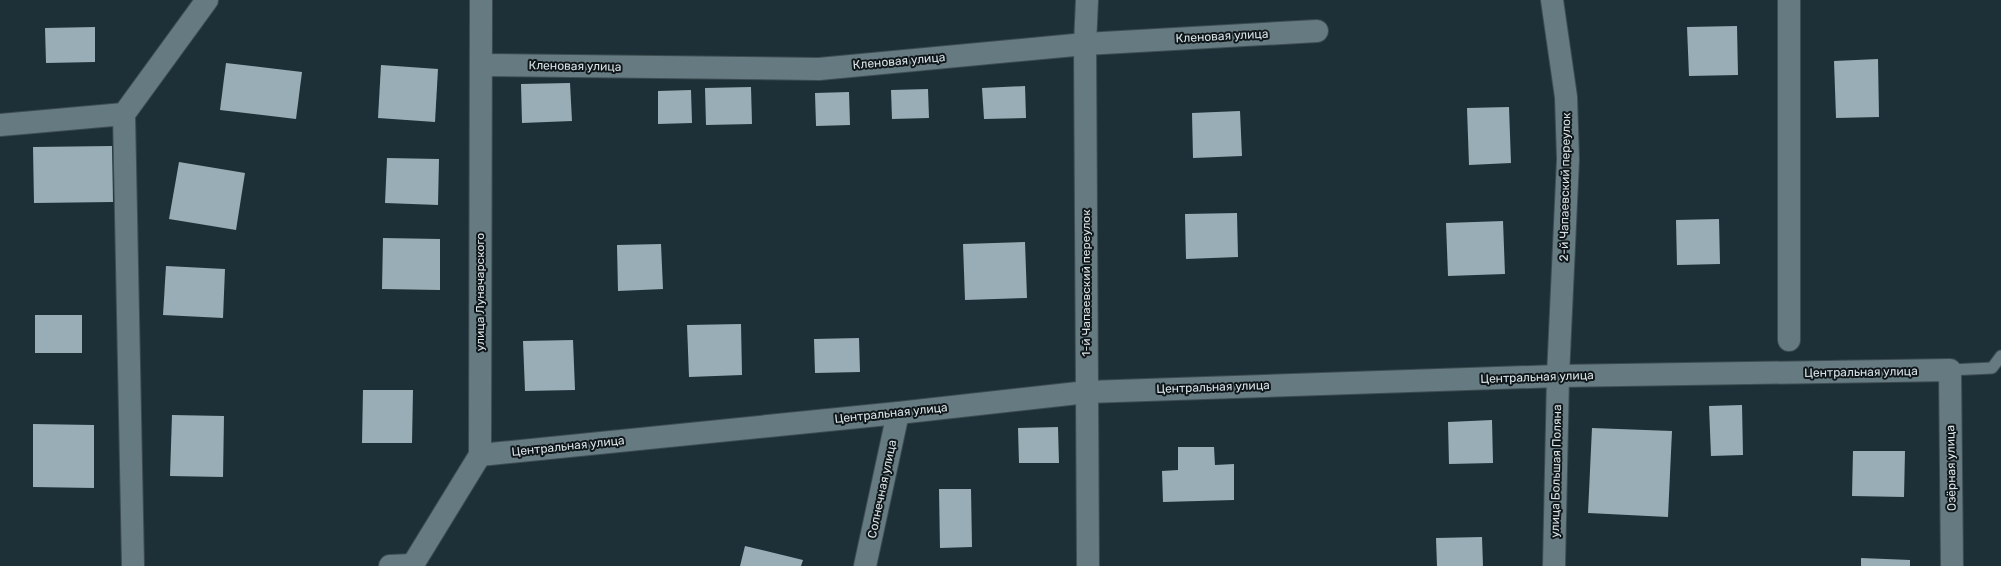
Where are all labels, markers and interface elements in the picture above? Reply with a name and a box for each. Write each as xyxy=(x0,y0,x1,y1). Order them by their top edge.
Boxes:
street label: Кленовая улица xyxy=(1175,27,1269,45)
street label: Кленовая улица xyxy=(852,50,946,72)
street label: Кленовая улица xyxy=(528,58,622,74)
street label: 2-й Чапаевский переулок xyxy=(1557,112,1573,262)
street label: 1-й Чапаевский переулок xyxy=(1079,209,1093,357)
street label: улица Луначарского xyxy=(473,233,487,351)
street label: Центральная улица xyxy=(1804,364,1918,380)
street label: Центральная улица xyxy=(1480,368,1594,386)
street label: Центральная улица xyxy=(1156,378,1270,396)
street label: Центральная улица xyxy=(834,400,948,426)
street label: улица Большая Поляна xyxy=(1548,404,1564,538)
street label: Озёрная улица xyxy=(1943,425,1959,511)
street label: Центральная улица xyxy=(511,433,625,459)
street label: Солнечная улица xyxy=(865,438,899,540)

